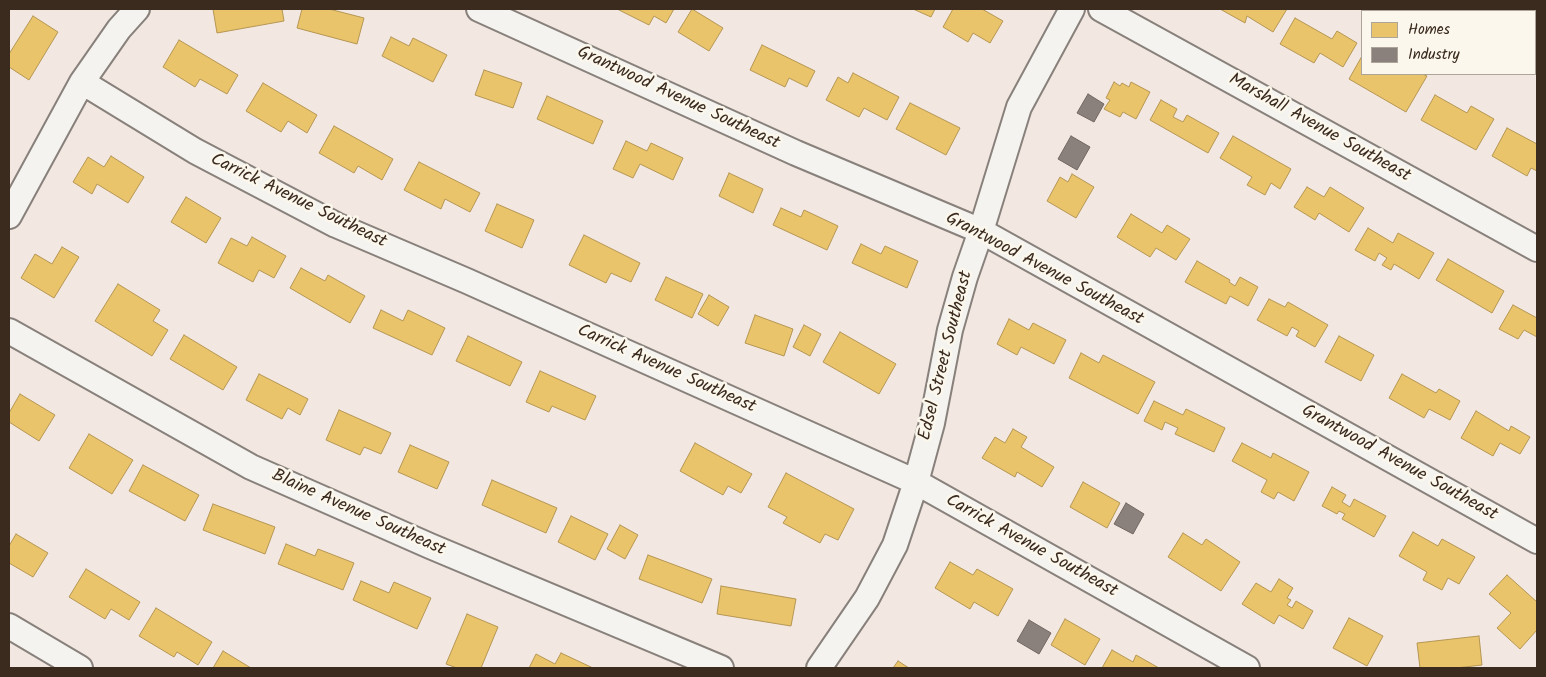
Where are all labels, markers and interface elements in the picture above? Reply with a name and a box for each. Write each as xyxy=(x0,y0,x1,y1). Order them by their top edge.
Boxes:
legend xyxy=(1361,10,1536,75)
text: Homes xyxy=(1408,18,1450,42)
street label: Grantwood Avenue Southeast xyxy=(573,43,783,155)
text: Industry xyxy=(1408,43,1460,67)
street label: Marshall Avenue Southeast xyxy=(1224,70,1414,188)
street label: Carrick Avenue Southeast xyxy=(206,150,390,254)
street label: Grantwood Avenue Southeast xyxy=(941,209,1147,331)
street label: Edsel Street Southeast xyxy=(915,269,979,443)
street label: Carrick Avenue Southeast xyxy=(573,321,759,419)
street label: Grantwood Avenue Southeast xyxy=(1297,401,1501,527)
street label: Blaine Avenue Southeast xyxy=(268,466,448,562)
street label: Carrick Avenue Southeast xyxy=(941,491,1121,603)

